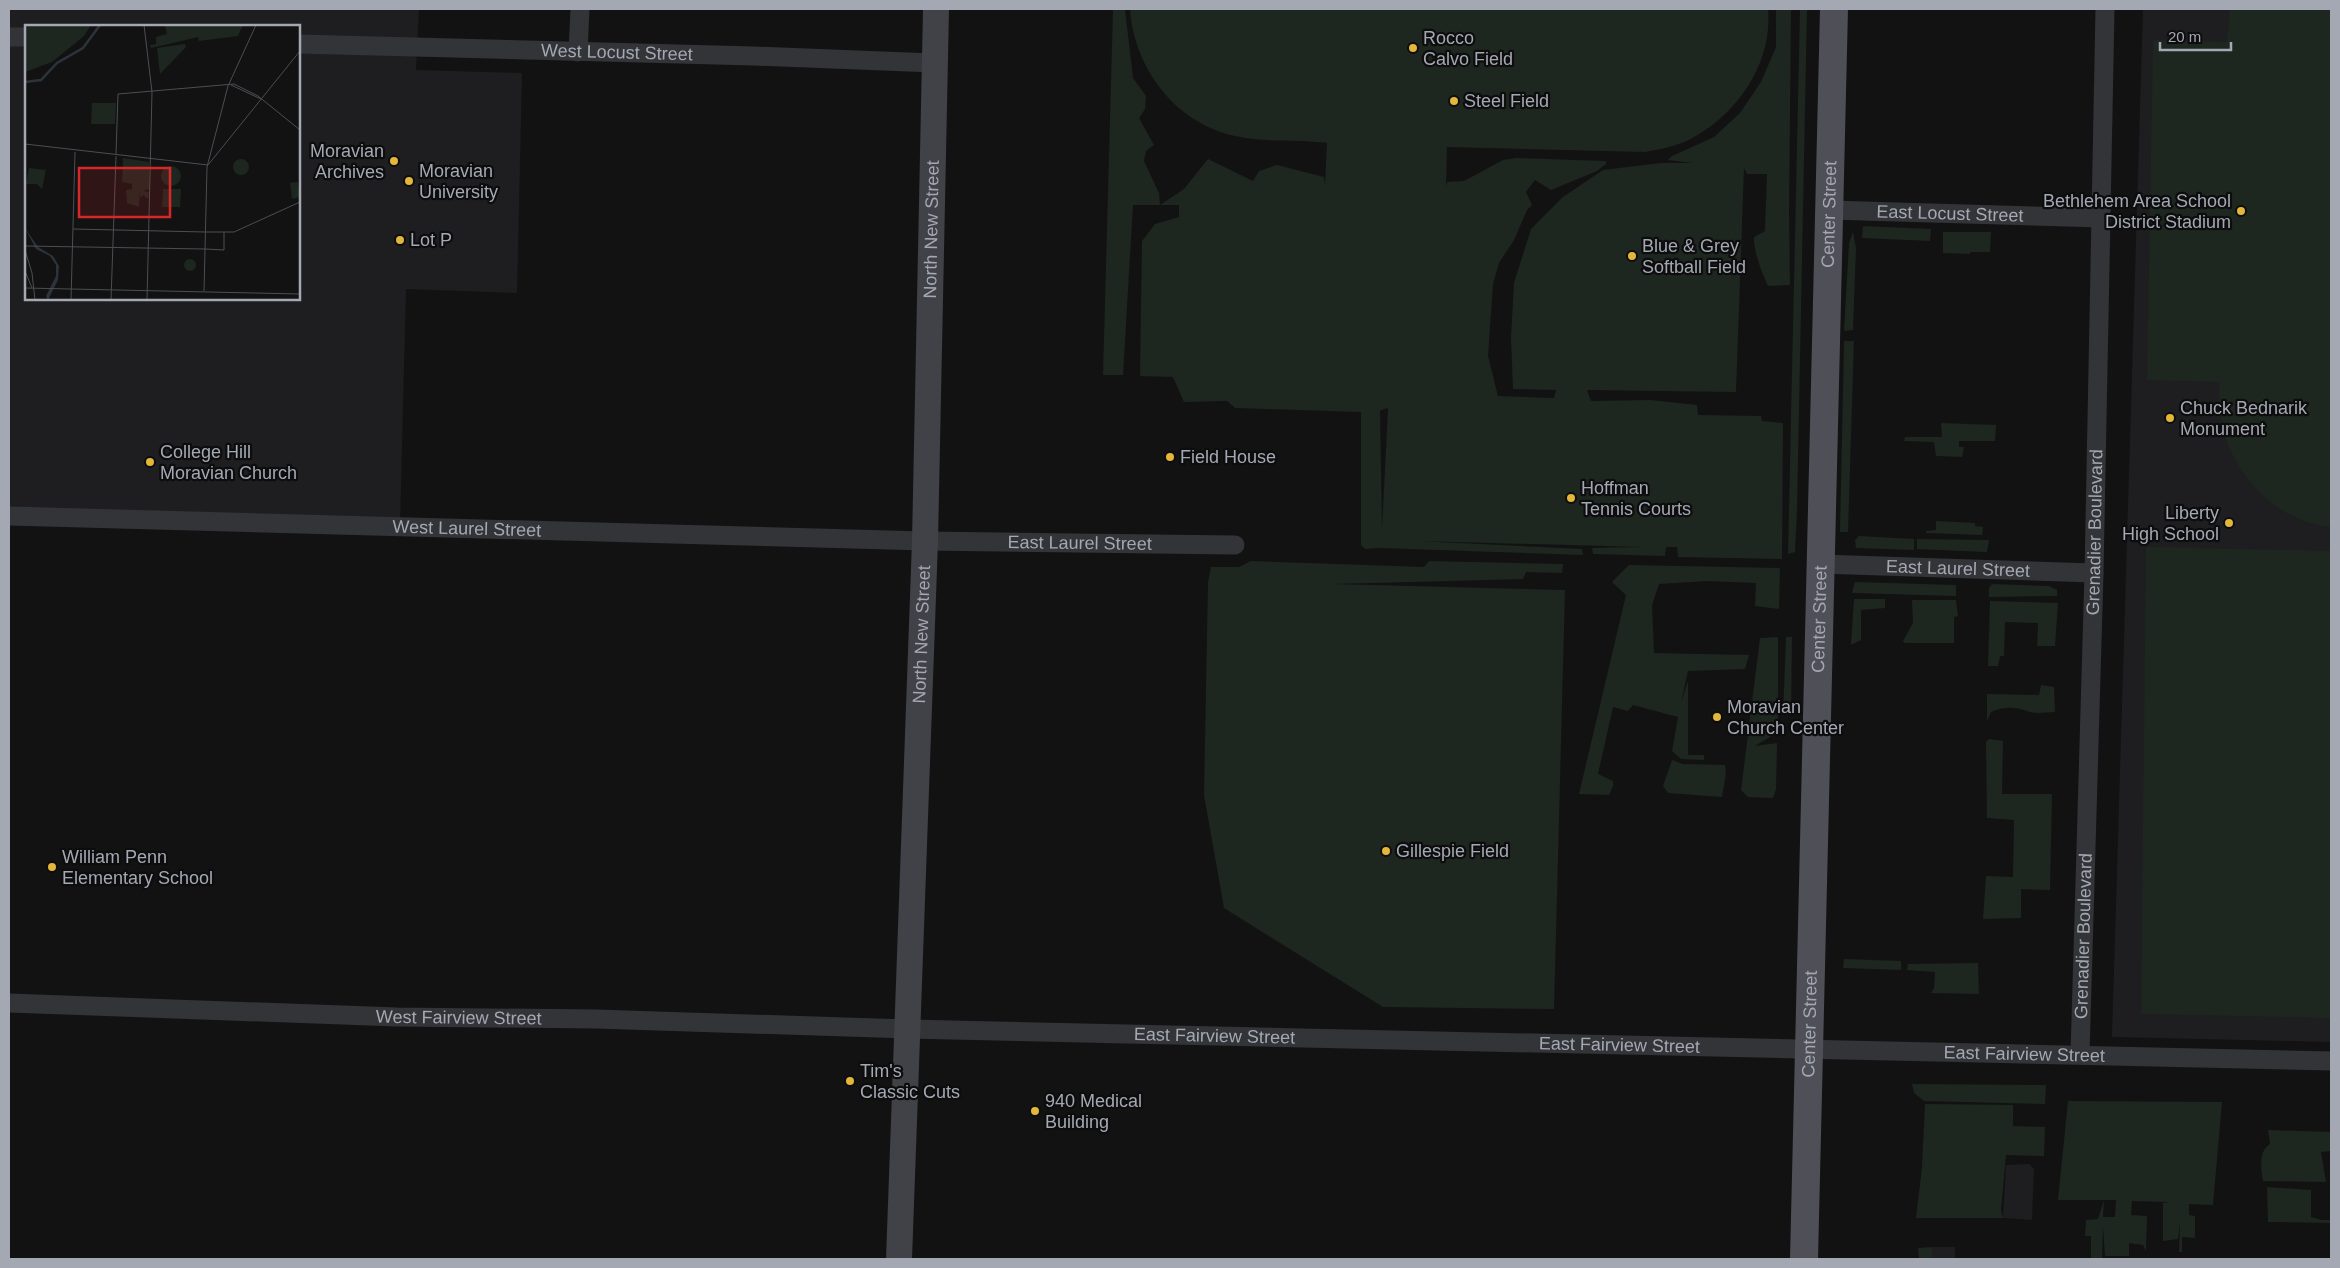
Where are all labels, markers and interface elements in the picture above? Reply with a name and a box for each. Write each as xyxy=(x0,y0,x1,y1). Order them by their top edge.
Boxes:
scale bar xyxy=(2160,20,2231,52)
inset map xyxy=(25,25,300,300)
place label: Rocco Calvo Field xyxy=(1423,28,1513,69)
text: 20 m xyxy=(2168,28,2201,45)
street label: West Locust Street xyxy=(541,40,693,64)
marker: Rocco Calvo Field xyxy=(1407,42,1419,54)
place label: Steel Field xyxy=(1464,91,1549,111)
marker: Steel Field xyxy=(1448,95,1460,107)
place label: Moravian Archives xyxy=(310,141,384,182)
marker: Moravian Archives xyxy=(388,155,400,167)
street label: North New Street xyxy=(920,160,943,299)
street label: Center Street xyxy=(1818,160,1840,268)
place label: Moravian University xyxy=(419,161,498,202)
marker: Moravian University xyxy=(403,175,415,187)
place label: Bethlehem Area School District Stadium xyxy=(2043,191,2231,232)
street label: East Locust Street xyxy=(1876,201,2024,226)
marker: Bethlehem Area School District Stadium xyxy=(2235,205,2247,217)
place label: Lot P xyxy=(410,230,452,250)
marker: Lot P xyxy=(394,234,406,246)
place label: Blue & Grey Softball Field xyxy=(1642,236,1746,277)
marker: Blue & Grey Softball Field xyxy=(1626,250,1638,262)
place label: Chuck Bednarik Monument xyxy=(2180,398,2308,439)
marker: Chuck Bednarik Monument xyxy=(2164,412,2176,424)
place label: College Hill Moravian Church xyxy=(160,442,297,483)
place label: Field House xyxy=(1180,447,1276,467)
street label: Grenadier Boulevard xyxy=(2083,449,2106,616)
marker: Field House xyxy=(1164,451,1176,463)
marker: College Hill Moravian Church xyxy=(144,456,156,468)
place label: Hoffman Tennis Courts xyxy=(1581,478,1691,519)
marker: Hoffman Tennis Courts xyxy=(1565,492,1577,504)
place label: Liberty High School xyxy=(2122,503,2219,544)
street label: West Laurel Street xyxy=(392,516,542,541)
marker: Liberty High School xyxy=(2223,517,2235,529)
street label: East Laurel Street xyxy=(1007,532,1152,554)
street label: East Laurel Street xyxy=(1886,556,2030,581)
street label: North New Street xyxy=(909,565,934,704)
street label: Center Street xyxy=(1808,565,1831,673)
place label: Moravian Church Center xyxy=(1727,697,1844,738)
marker: Moravian Church Center xyxy=(1711,711,1723,723)
place label: Gillespie Field xyxy=(1396,841,1509,861)
marker: Gillespie Field xyxy=(1380,845,1392,857)
place label: William Penn Elementary School xyxy=(62,847,213,888)
street label: Grenadier Boulevard xyxy=(2071,853,2096,1019)
marker: William Penn Elementary School xyxy=(46,861,58,873)
street label: Center Street xyxy=(1798,970,1821,1078)
street label: West Fairview Street xyxy=(375,1006,542,1028)
street label: East Fairview Street xyxy=(1134,1024,1295,1048)
street label: East Fairview Street xyxy=(1539,1033,1700,1057)
street label: East Fairview Street xyxy=(1943,1042,2105,1066)
place label: Tim's Classic Cuts xyxy=(860,1061,960,1102)
marker: Tim's Classic Cuts xyxy=(844,1075,856,1087)
place label: 940 Medical Building xyxy=(1045,1091,1142,1132)
marker: 940 Medical Building xyxy=(1029,1105,1041,1117)

